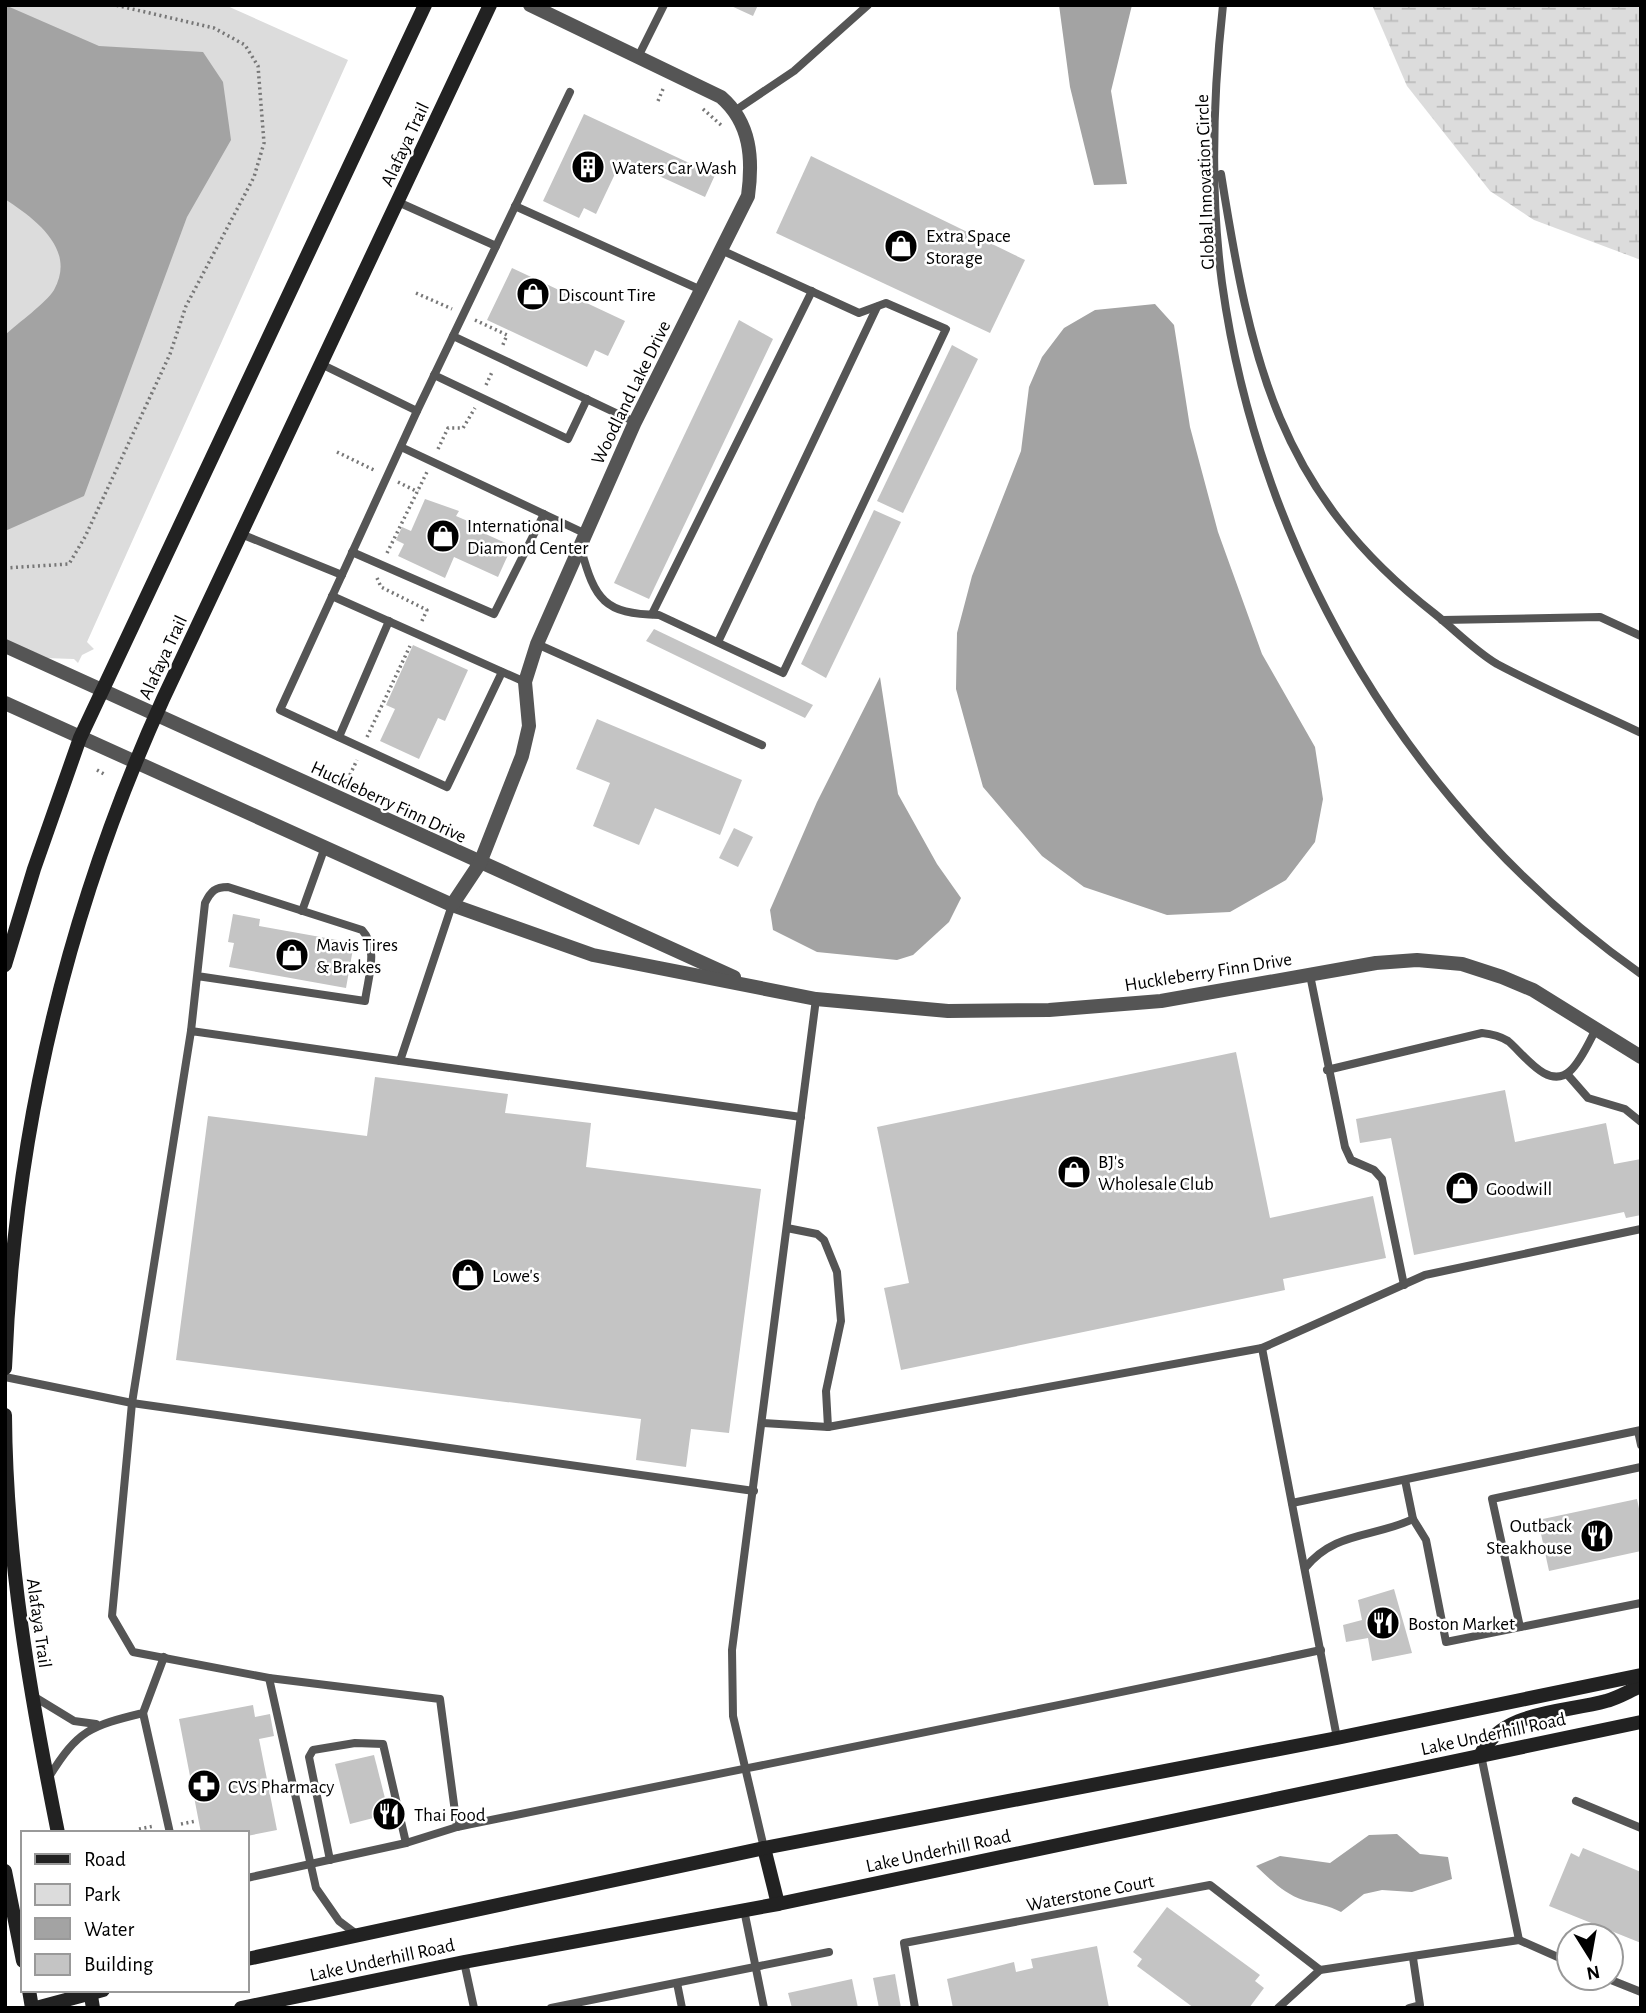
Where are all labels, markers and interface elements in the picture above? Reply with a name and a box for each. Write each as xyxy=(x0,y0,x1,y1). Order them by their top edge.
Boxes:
street label: Global Innovation Circle xyxy=(1193,94,1218,270)
street label: Alafaya Trail xyxy=(378,100,433,190)
building icon: Waters Car Wash xyxy=(569,148,607,186)
place label: Waters Car Wash xyxy=(612,159,737,178)
shop icon: Extra Space Storage xyxy=(882,227,920,265)
place label: Extra Space Storage xyxy=(926,227,1011,268)
shop icon: Discount Tire xyxy=(514,275,552,313)
place label: Discount Tire xyxy=(558,286,656,305)
street label: Woodland Lake Drive xyxy=(588,318,674,467)
shop icon: International Diamond Center xyxy=(424,517,462,555)
place label: International Diamond Center xyxy=(467,517,588,558)
street label: Alafaya Trail xyxy=(136,613,191,703)
street label: Huckleberry Finn Drive xyxy=(308,758,469,847)
shop icon: Mavis Tires & Brakes xyxy=(273,936,311,974)
place label: Mavis Tires & Brakes xyxy=(316,936,398,977)
street label: Huckleberry Finn Drive xyxy=(1123,950,1293,995)
shop icon: BJ's Wholesale Club xyxy=(1055,1153,1093,1191)
place label: BJ's Wholesale Club xyxy=(1098,1153,1214,1194)
shop icon: Goodwill xyxy=(1443,1169,1481,1207)
place label: Goodwill xyxy=(1486,1180,1552,1199)
shop icon: Lowe's xyxy=(449,1256,487,1294)
place label: Lowe's xyxy=(492,1267,540,1286)
place label: Outback Steakhouse xyxy=(1486,1517,1572,1558)
restaurant icon: Outback Steakhouse xyxy=(1578,1517,1616,1555)
street label: Alafaya Trail xyxy=(23,1577,54,1669)
restaurant icon: Boston Market xyxy=(1364,1604,1402,1642)
place label: Boston Market xyxy=(1408,1615,1515,1634)
street label: Lake Underhill Road xyxy=(1419,1710,1568,1759)
pharmacy icon: CVS Pharmacy xyxy=(185,1767,223,1805)
place label: CVS Pharmacy xyxy=(228,1778,334,1797)
restaurant icon: Thai Food xyxy=(370,1795,408,1833)
place label: Thai Food xyxy=(414,1806,486,1825)
street label: Lake Underhill Road xyxy=(864,1827,1013,1876)
legend xyxy=(21,1831,248,1992)
text: Road xyxy=(84,1849,126,1870)
street label: Waterstone Court xyxy=(1025,1872,1156,1915)
text: Park xyxy=(84,1884,121,1905)
text: Water xyxy=(84,1919,134,1940)
north arrow xyxy=(1555,1922,1625,1992)
street label: Lake Underhill Road xyxy=(308,1936,457,1985)
text: Building xyxy=(84,1954,154,1975)
text: N xyxy=(1585,1962,1601,1983)

